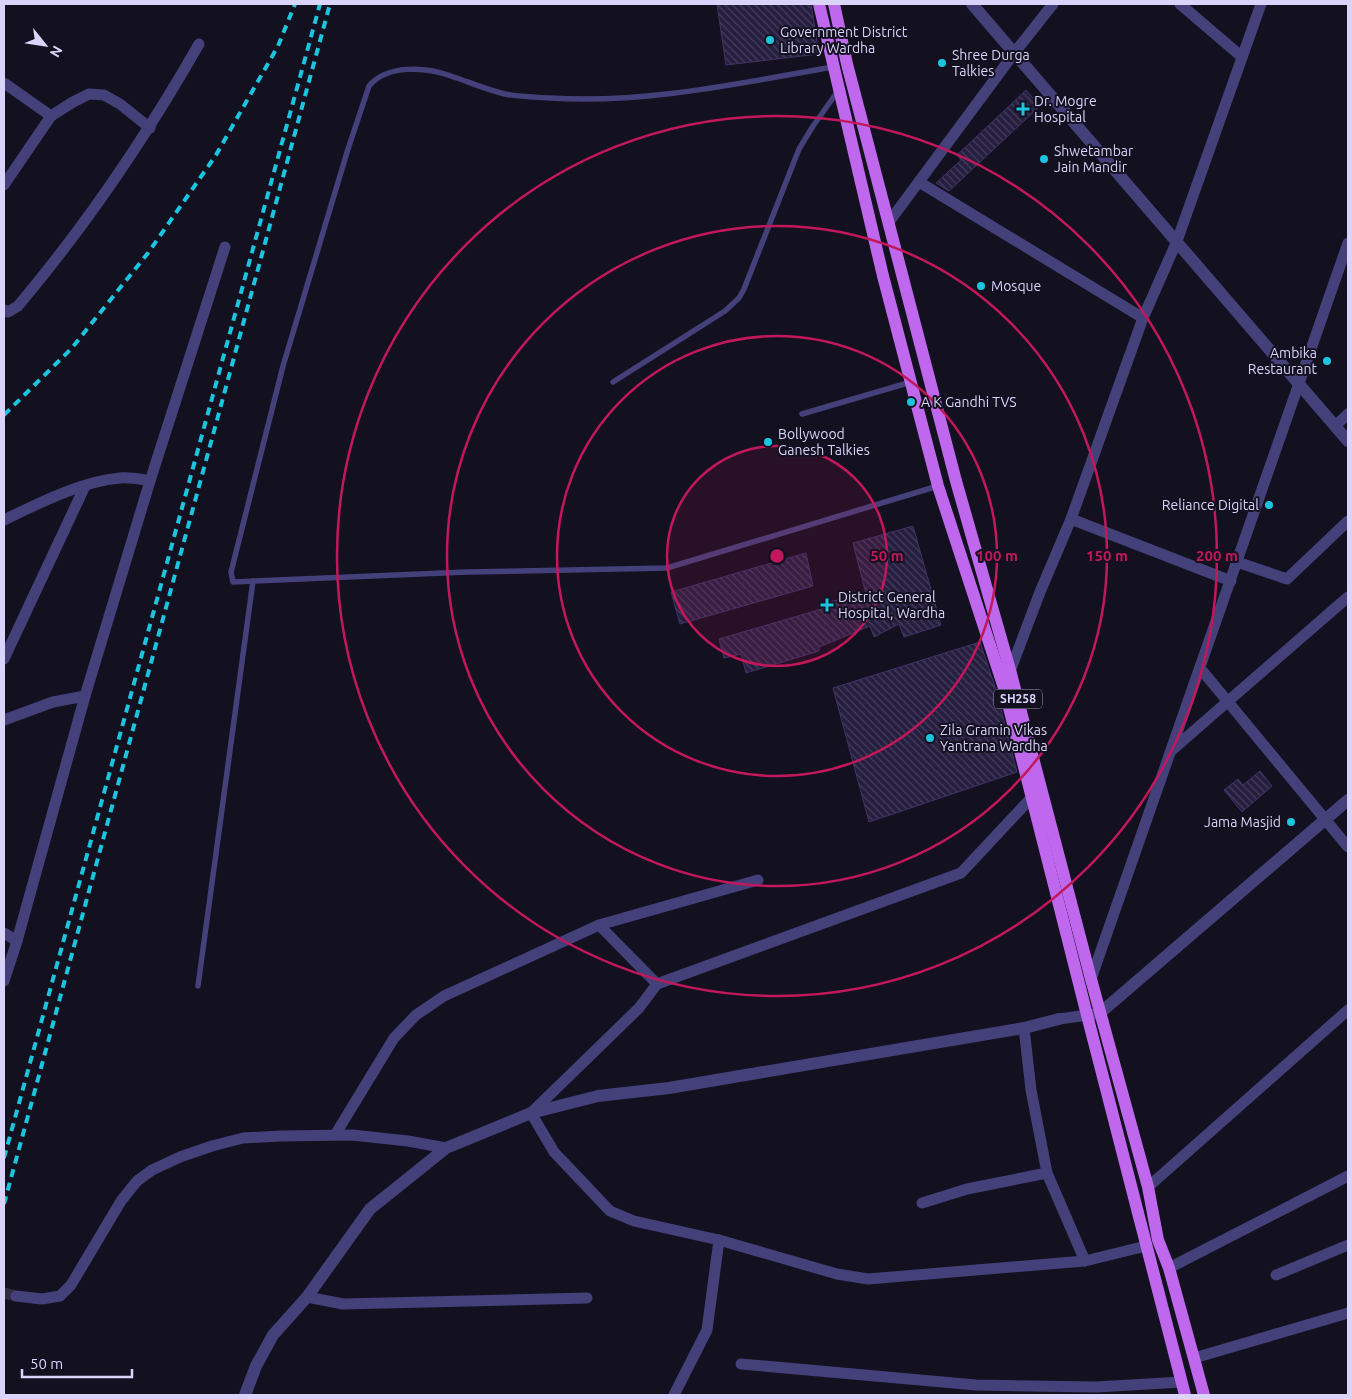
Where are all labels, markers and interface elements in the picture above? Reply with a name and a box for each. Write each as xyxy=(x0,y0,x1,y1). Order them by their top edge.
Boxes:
north arrow xyxy=(20,20,70,70)
place label: Government District Library Wardha xyxy=(780,24,908,56)
marker: Government District Library Wardha xyxy=(764,34,776,46)
text: N xyxy=(47,43,66,60)
place label: Shree Durga Talkies xyxy=(952,47,1030,79)
marker: Shree Durga Talkies xyxy=(936,57,948,69)
place label: Dr. Mogre Hospital xyxy=(1034,93,1097,125)
marker: Dr. Mogre Hospital xyxy=(1016,102,1030,116)
place label: Shwetambar Jain Mandir xyxy=(1054,143,1134,175)
marker: Shwetambar Jain Mandir xyxy=(1038,153,1050,165)
place label: Mosque xyxy=(991,278,1041,294)
marker: Mosque xyxy=(975,280,987,292)
place label: Ambika Restaurant xyxy=(1248,345,1317,377)
marker: Ambika Restaurant xyxy=(1321,355,1333,367)
place label: A K Gandhi TVS xyxy=(921,394,1017,410)
marker: A K Gandhi TVS xyxy=(905,396,917,408)
place label: Bollywood Ganesh Talkies xyxy=(778,426,870,458)
marker: Bollywood Ganesh Talkies xyxy=(762,436,774,448)
place label: Reliance Digital xyxy=(1162,497,1259,513)
marker: Reliance Digital xyxy=(1263,499,1275,511)
centre of rings xyxy=(768,547,786,565)
text: 50 m xyxy=(870,547,904,564)
text: 100 m xyxy=(976,547,1018,564)
text: 150 m xyxy=(1086,547,1128,564)
text: 200 m xyxy=(1196,547,1238,564)
place label: District General Hospital, Wardha xyxy=(838,589,945,621)
marker: District General Hospital, Wardha xyxy=(820,598,834,612)
road number: SH258 xyxy=(994,690,1042,709)
place label: Zila Gramin Vikas Yantrana Wardha xyxy=(940,722,1048,754)
marker: Zila Gramin Vikas Yantrana Wardha xyxy=(924,732,936,744)
place label: Jama Masjid xyxy=(1204,814,1281,830)
marker: Jama Masjid xyxy=(1285,816,1297,828)
scale bar xyxy=(22,1346,132,1378)
text: 50 m xyxy=(30,1355,63,1372)

